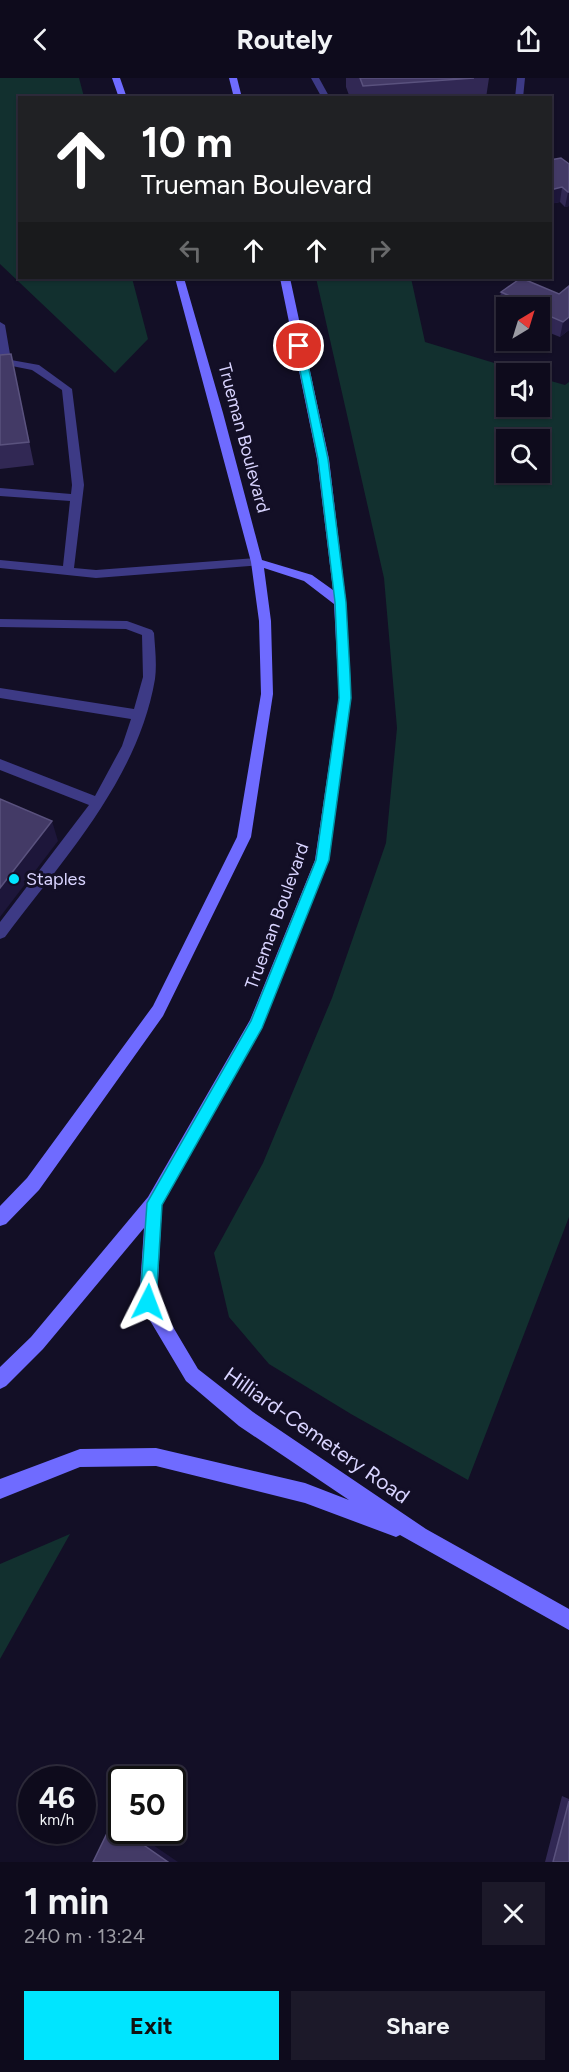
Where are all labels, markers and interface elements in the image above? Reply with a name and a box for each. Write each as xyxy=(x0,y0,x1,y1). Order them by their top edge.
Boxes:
icon: back xyxy=(24,23,57,56)
text: Routely xyxy=(236,23,333,56)
icon: share xyxy=(512,23,545,56)
text: 10 m xyxy=(141,117,233,168)
icon: ahead xyxy=(42,120,120,198)
text: Trueman Boulevard xyxy=(141,168,372,201)
icon: left xyxy=(174,234,207,267)
icon: ahead xyxy=(237,234,270,267)
icon: ahead xyxy=(300,234,333,267)
icon: right xyxy=(363,234,396,267)
north arrow xyxy=(496,297,550,351)
map controls xyxy=(496,297,550,483)
pin xyxy=(273,320,324,371)
icon: arrive xyxy=(282,329,315,362)
street label: Trueman Boulevard xyxy=(213,361,275,515)
button: sound xyxy=(496,363,550,417)
button: search xyxy=(496,429,550,483)
street label: Trueman Boulevard xyxy=(240,840,314,992)
place label: Staples xyxy=(26,868,86,890)
marker: Staples xyxy=(7,872,21,886)
position arrow xyxy=(116,1270,180,1334)
street label: Hilliard-Cemetery Road xyxy=(219,1361,415,1509)
speed limit sign: 50 xyxy=(108,1766,186,1844)
text: 46 xyxy=(39,1779,75,1816)
text: km/h xyxy=(40,1811,74,1829)
text: 1 min xyxy=(24,1880,109,1923)
button: close xyxy=(482,1882,545,1945)
text: 240 m · 13:24 xyxy=(24,1924,145,1948)
button: Exit xyxy=(24,1991,279,2060)
button: Share xyxy=(291,1991,545,2060)

